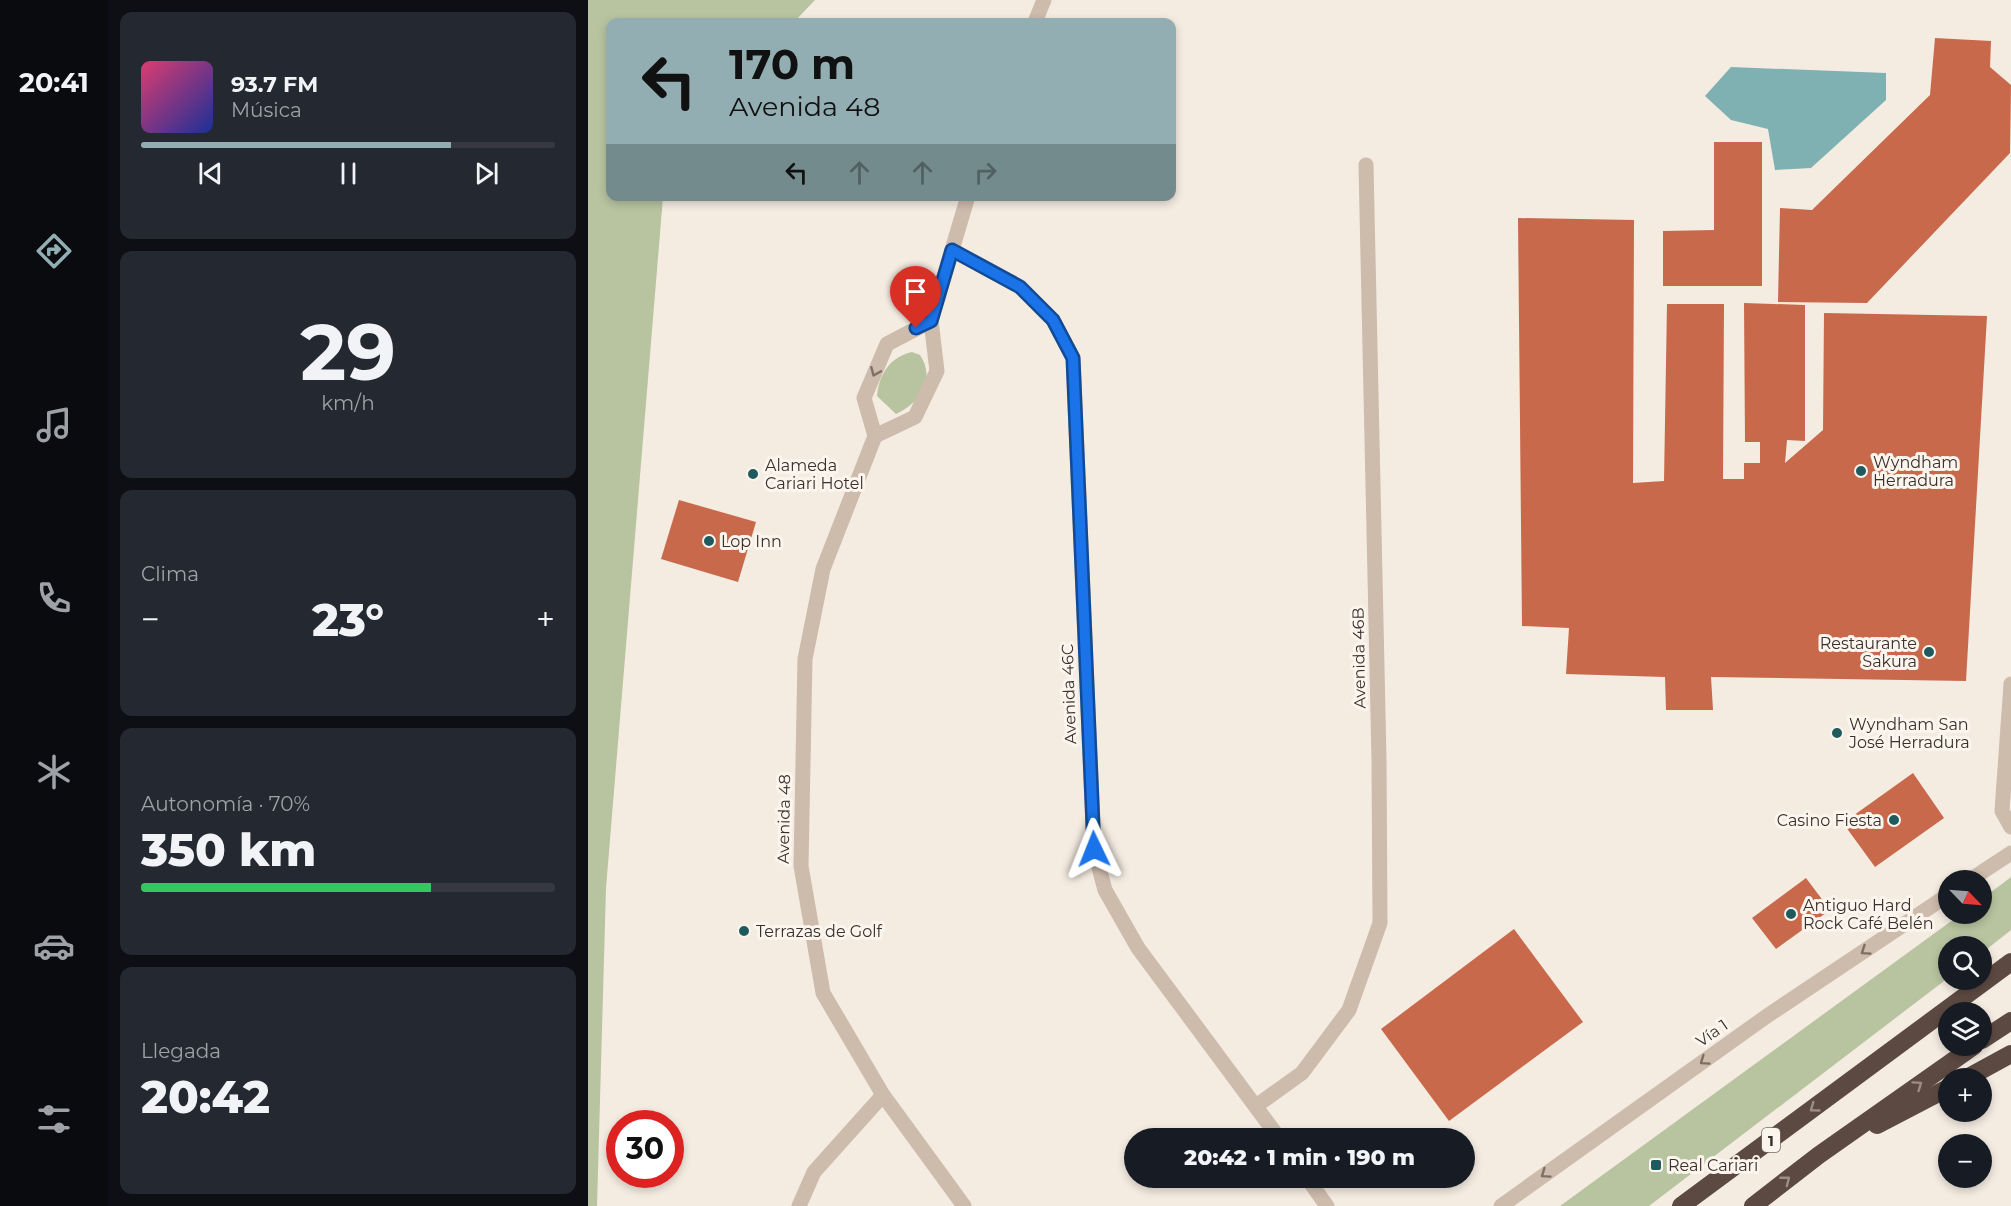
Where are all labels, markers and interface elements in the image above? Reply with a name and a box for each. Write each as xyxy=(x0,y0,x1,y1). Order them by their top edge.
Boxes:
text: 170 m xyxy=(729,38,855,90)
icon: left xyxy=(630,42,708,120)
text: 20:41 xyxy=(19,66,89,99)
text: 93.7 FM xyxy=(231,71,318,98)
text: Avenida 48 xyxy=(729,90,880,123)
text: Música xyxy=(231,98,302,122)
icon: left xyxy=(780,156,813,189)
icon: ahead xyxy=(843,156,876,189)
icon: ahead xyxy=(906,156,939,189)
icon: right xyxy=(969,156,1002,189)
icon: previous xyxy=(194,157,227,190)
icon: pause xyxy=(332,157,365,190)
icon: next xyxy=(470,157,503,190)
icon: directions xyxy=(33,230,75,272)
pin xyxy=(890,266,941,328)
icon: arrive xyxy=(899,275,932,308)
text: 29 xyxy=(300,304,396,400)
one-way arrow xyxy=(871,365,883,376)
text: km/h xyxy=(321,391,375,415)
icon: music xyxy=(33,404,75,446)
place label: Wyndham Herradura xyxy=(1873,453,1958,490)
place label: Alameda Cariari Hotel xyxy=(765,456,864,493)
marker: Wyndham Herradura xyxy=(1854,464,1868,478)
marker: Alameda Cariari Hotel xyxy=(746,467,760,481)
place label: Lop Inn xyxy=(721,532,782,551)
marker: Lop Inn xyxy=(702,534,716,548)
text: Clima xyxy=(141,562,199,586)
icon: phone xyxy=(33,577,75,619)
text: 23° xyxy=(312,592,384,647)
text: − xyxy=(141,599,160,639)
text: + xyxy=(536,599,555,639)
street label: Avenida 46B xyxy=(1349,607,1369,709)
place label: Restaurante Sakura xyxy=(1820,634,1917,671)
street label: Avenida 46C xyxy=(1058,643,1080,745)
marker: Restaurante Sakura xyxy=(1922,645,1936,659)
place label: Wyndham San José Herradura xyxy=(1848,715,1970,752)
marker: Wyndham San José Herradura xyxy=(1830,726,1844,740)
icon: climate xyxy=(33,751,75,793)
street label: Avenida 48 xyxy=(774,774,794,864)
text: Autonomía · 70% xyxy=(141,792,310,816)
place label: Casino Fiesta xyxy=(1777,811,1882,830)
marker: Casino Fiesta xyxy=(1887,813,1901,827)
position arrow xyxy=(1062,817,1126,881)
text: 350 km xyxy=(141,822,316,877)
north arrow xyxy=(1938,870,1992,924)
map controls xyxy=(1938,870,1992,1188)
place label: Antiguo Hard Rock Café Belén xyxy=(1803,896,1934,933)
marker: Antiguo Hard Rock Café Belén xyxy=(1784,907,1798,921)
place label: Terrazas de Golf xyxy=(756,922,882,941)
marker: Terrazas de Golf xyxy=(737,924,751,938)
icon: car xyxy=(33,925,75,967)
button: search xyxy=(1938,936,1992,990)
one-way arrow xyxy=(1861,943,1871,955)
button: layers xyxy=(1938,1002,1992,1056)
street label: Vía 1 xyxy=(1692,1015,1732,1051)
text: Llegada xyxy=(141,1039,221,1063)
one-way arrow xyxy=(1700,1054,1711,1065)
button: + xyxy=(1938,1068,1992,1122)
text: 20:42 xyxy=(141,1069,270,1124)
one-way arrow xyxy=(1912,1081,1923,1092)
icon: filters xyxy=(33,1098,75,1140)
one-way arrow xyxy=(1809,1101,1820,1112)
speed limit sign: 30 xyxy=(606,1110,684,1188)
road number: 1 xyxy=(1762,1128,1780,1152)
button: − xyxy=(1938,1134,1992,1188)
text: 20:42 · 1 min · 190 m xyxy=(1184,1144,1415,1171)
place label: Real Cariari xyxy=(1668,1156,1758,1175)
marker: Real Cariari xyxy=(1649,1158,1663,1172)
one-way arrow xyxy=(1541,1167,1552,1178)
one-way arrow xyxy=(1779,1177,1790,1188)

